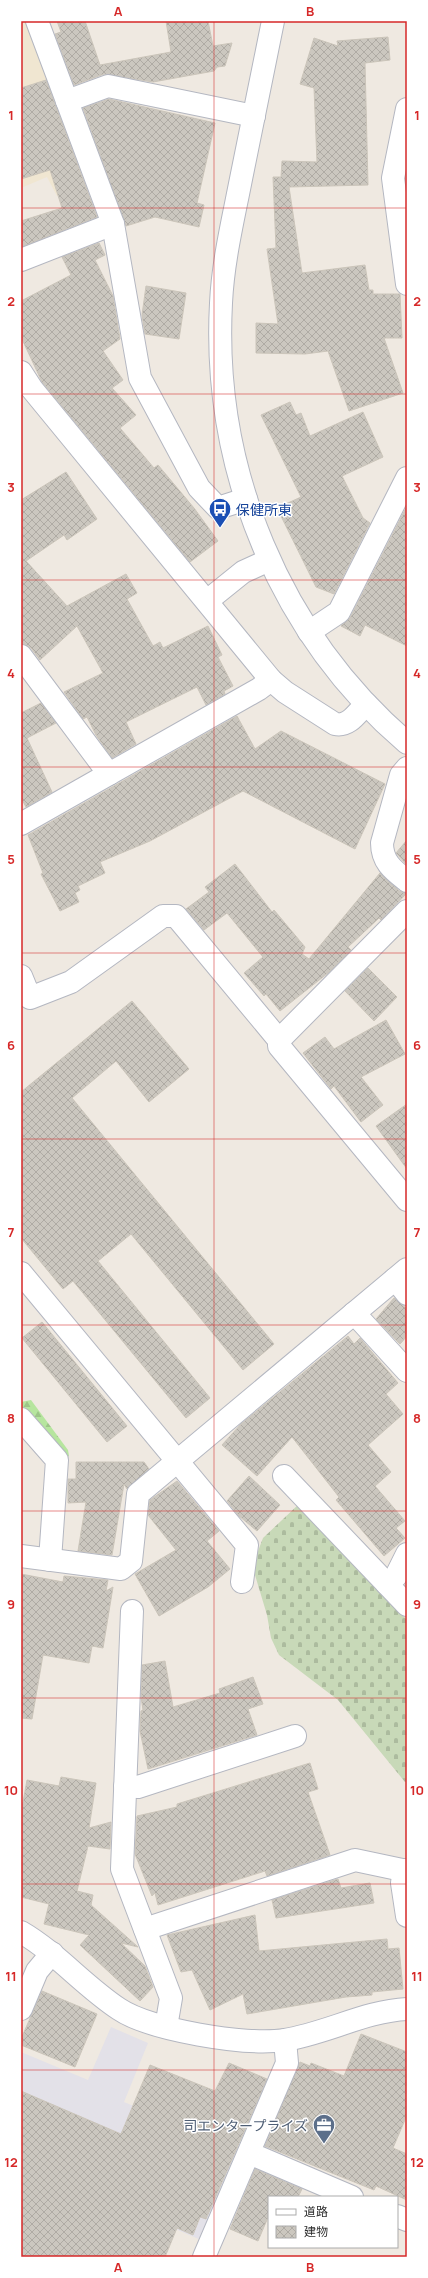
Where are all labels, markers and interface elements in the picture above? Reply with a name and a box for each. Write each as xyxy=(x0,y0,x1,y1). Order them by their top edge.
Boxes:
text: A xyxy=(114,2,123,20)
text: B xyxy=(306,2,314,20)
text: 1 xyxy=(8,106,14,124)
text: 1 xyxy=(414,106,420,124)
text: 2 xyxy=(7,292,15,310)
text: 2 xyxy=(413,292,421,310)
text: 3 xyxy=(7,478,15,496)
text: 3 xyxy=(413,478,421,496)
bus stop icon: 保健所東 xyxy=(207,496,233,529)
place label: 保健所東 xyxy=(236,500,292,519)
text: 4 xyxy=(7,664,15,682)
text: 4 xyxy=(413,664,421,682)
text: 5 xyxy=(7,850,15,868)
text: 5 xyxy=(413,850,421,868)
text: 6 xyxy=(7,1036,15,1054)
text: 6 xyxy=(413,1036,421,1054)
text: 7 xyxy=(8,1223,15,1241)
text: 7 xyxy=(414,1223,421,1241)
text: 8 xyxy=(7,1409,15,1427)
text: 8 xyxy=(413,1409,421,1427)
text: 9 xyxy=(7,1595,15,1613)
text: 9 xyxy=(413,1595,421,1613)
text: 10 xyxy=(4,1781,18,1799)
text: 10 xyxy=(410,1781,424,1799)
text: 11 xyxy=(5,1967,17,1985)
text: 11 xyxy=(411,1967,423,1985)
office icon: 司エンタープライズ xyxy=(311,2112,337,2145)
place label: 司エンタープライズ xyxy=(183,2116,308,2135)
text: 12 xyxy=(4,2153,18,2171)
text: 12 xyxy=(410,2153,424,2171)
legend xyxy=(268,2196,398,2248)
text: 道路 xyxy=(304,2203,328,2220)
text: 建物 xyxy=(304,2223,328,2240)
text: A xyxy=(114,2258,123,2276)
text: B xyxy=(306,2258,314,2276)

